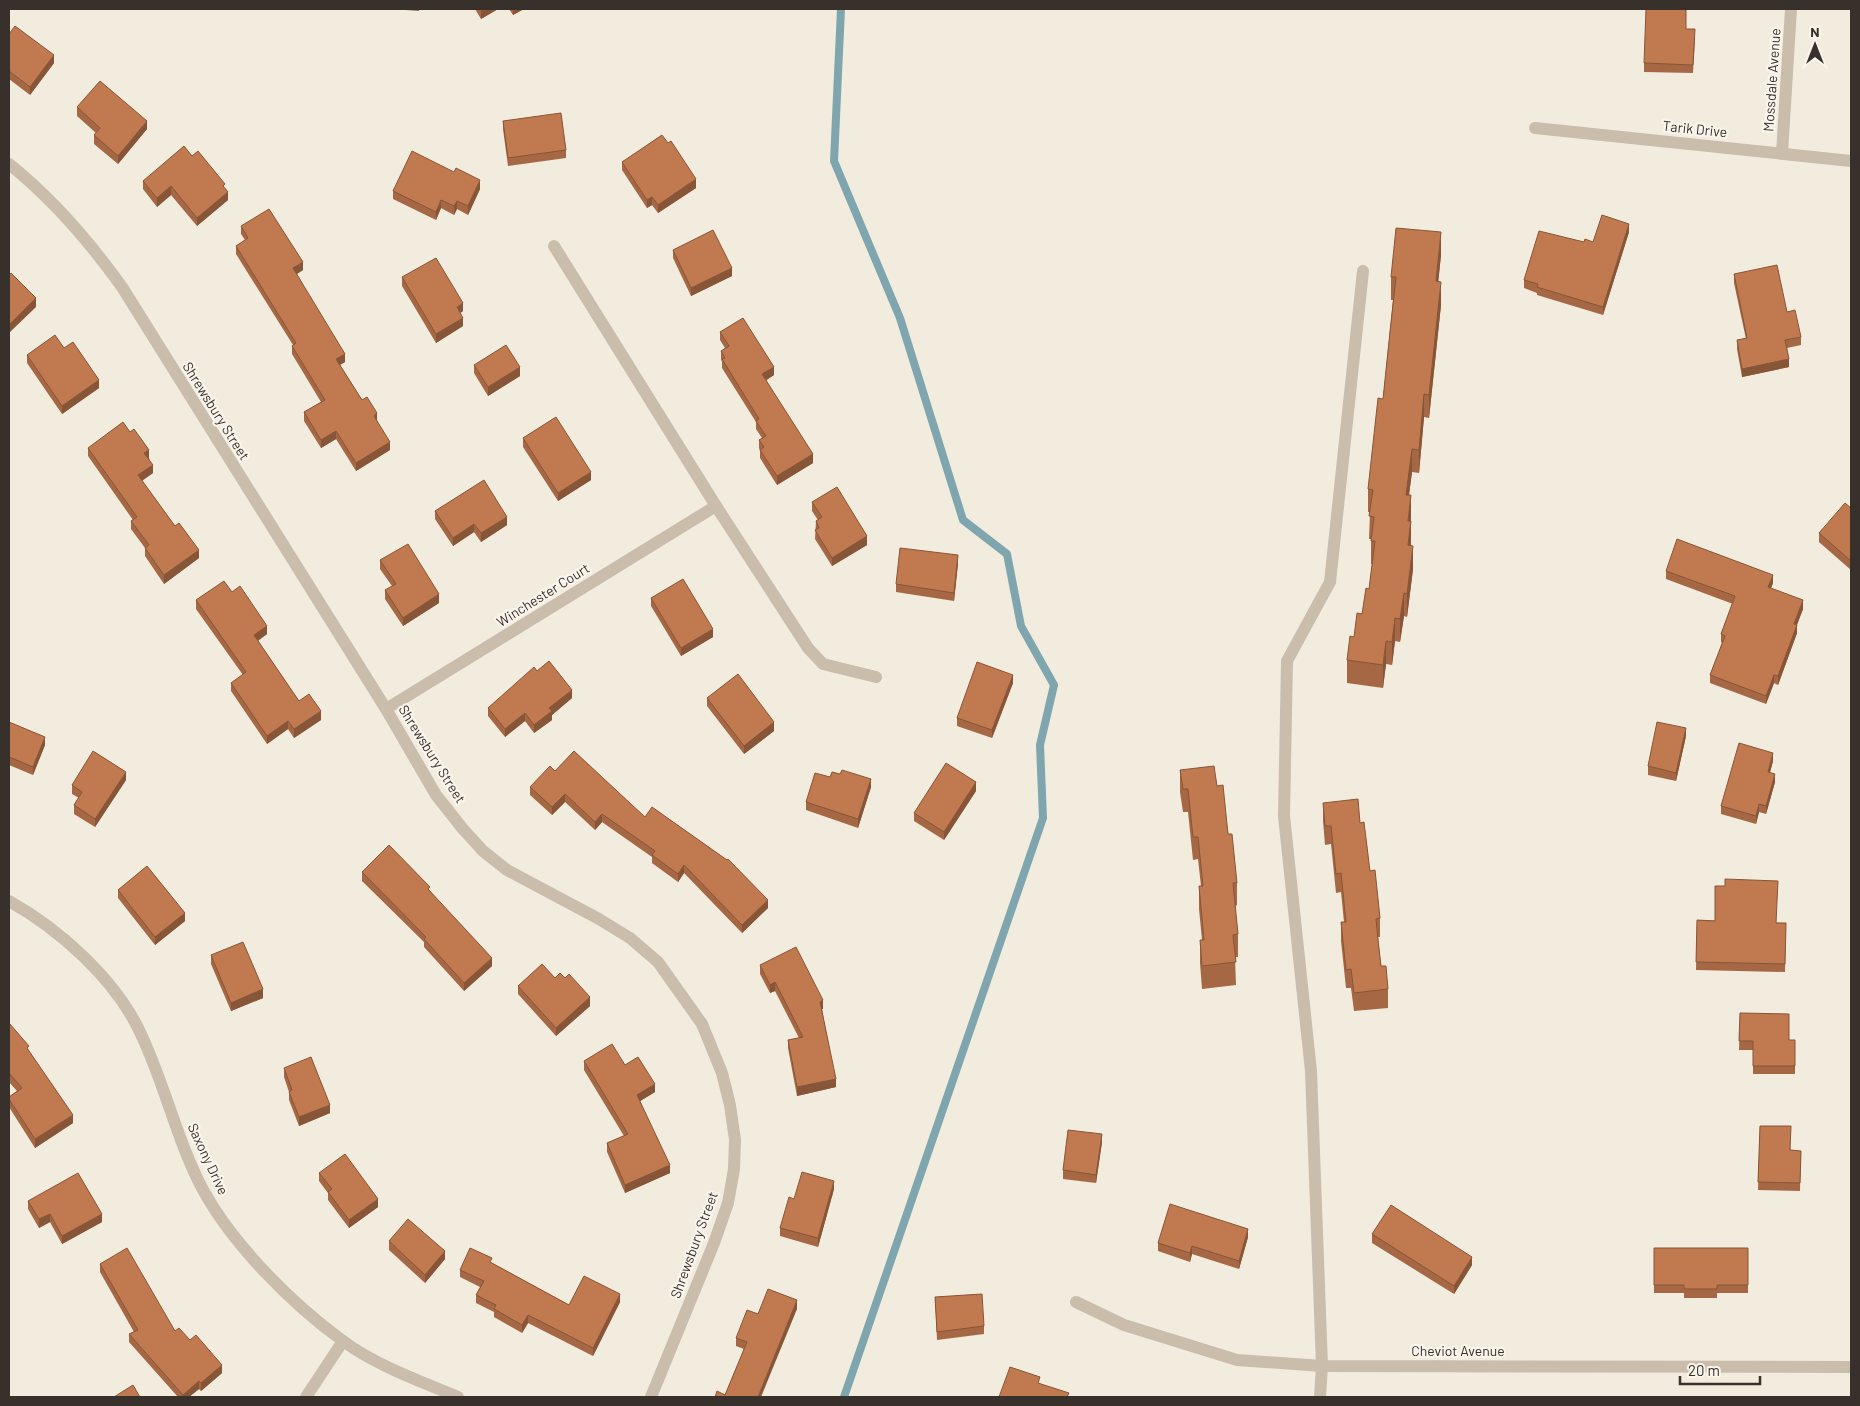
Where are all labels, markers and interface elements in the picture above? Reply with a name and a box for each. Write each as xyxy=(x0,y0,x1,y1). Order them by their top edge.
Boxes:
north arrow xyxy=(1790,20,1840,70)
text: N xyxy=(1810,23,1820,40)
street label: Mossdale Avenue xyxy=(1759,28,1784,132)
street label: Tarik Drive xyxy=(1662,117,1728,140)
street label: Shrewsbury Street xyxy=(179,359,253,463)
street label: Winchester Court xyxy=(493,559,592,630)
street label: Shrewsbury Street xyxy=(395,702,469,806)
street label: Saxony Drive xyxy=(184,1120,232,1197)
street label: Shrewsbury Street xyxy=(666,1189,721,1301)
street label: Cheviot Avenue xyxy=(1411,1342,1505,1359)
scale bar xyxy=(1680,1354,1760,1386)
text: 20 m xyxy=(1688,1361,1720,1379)

